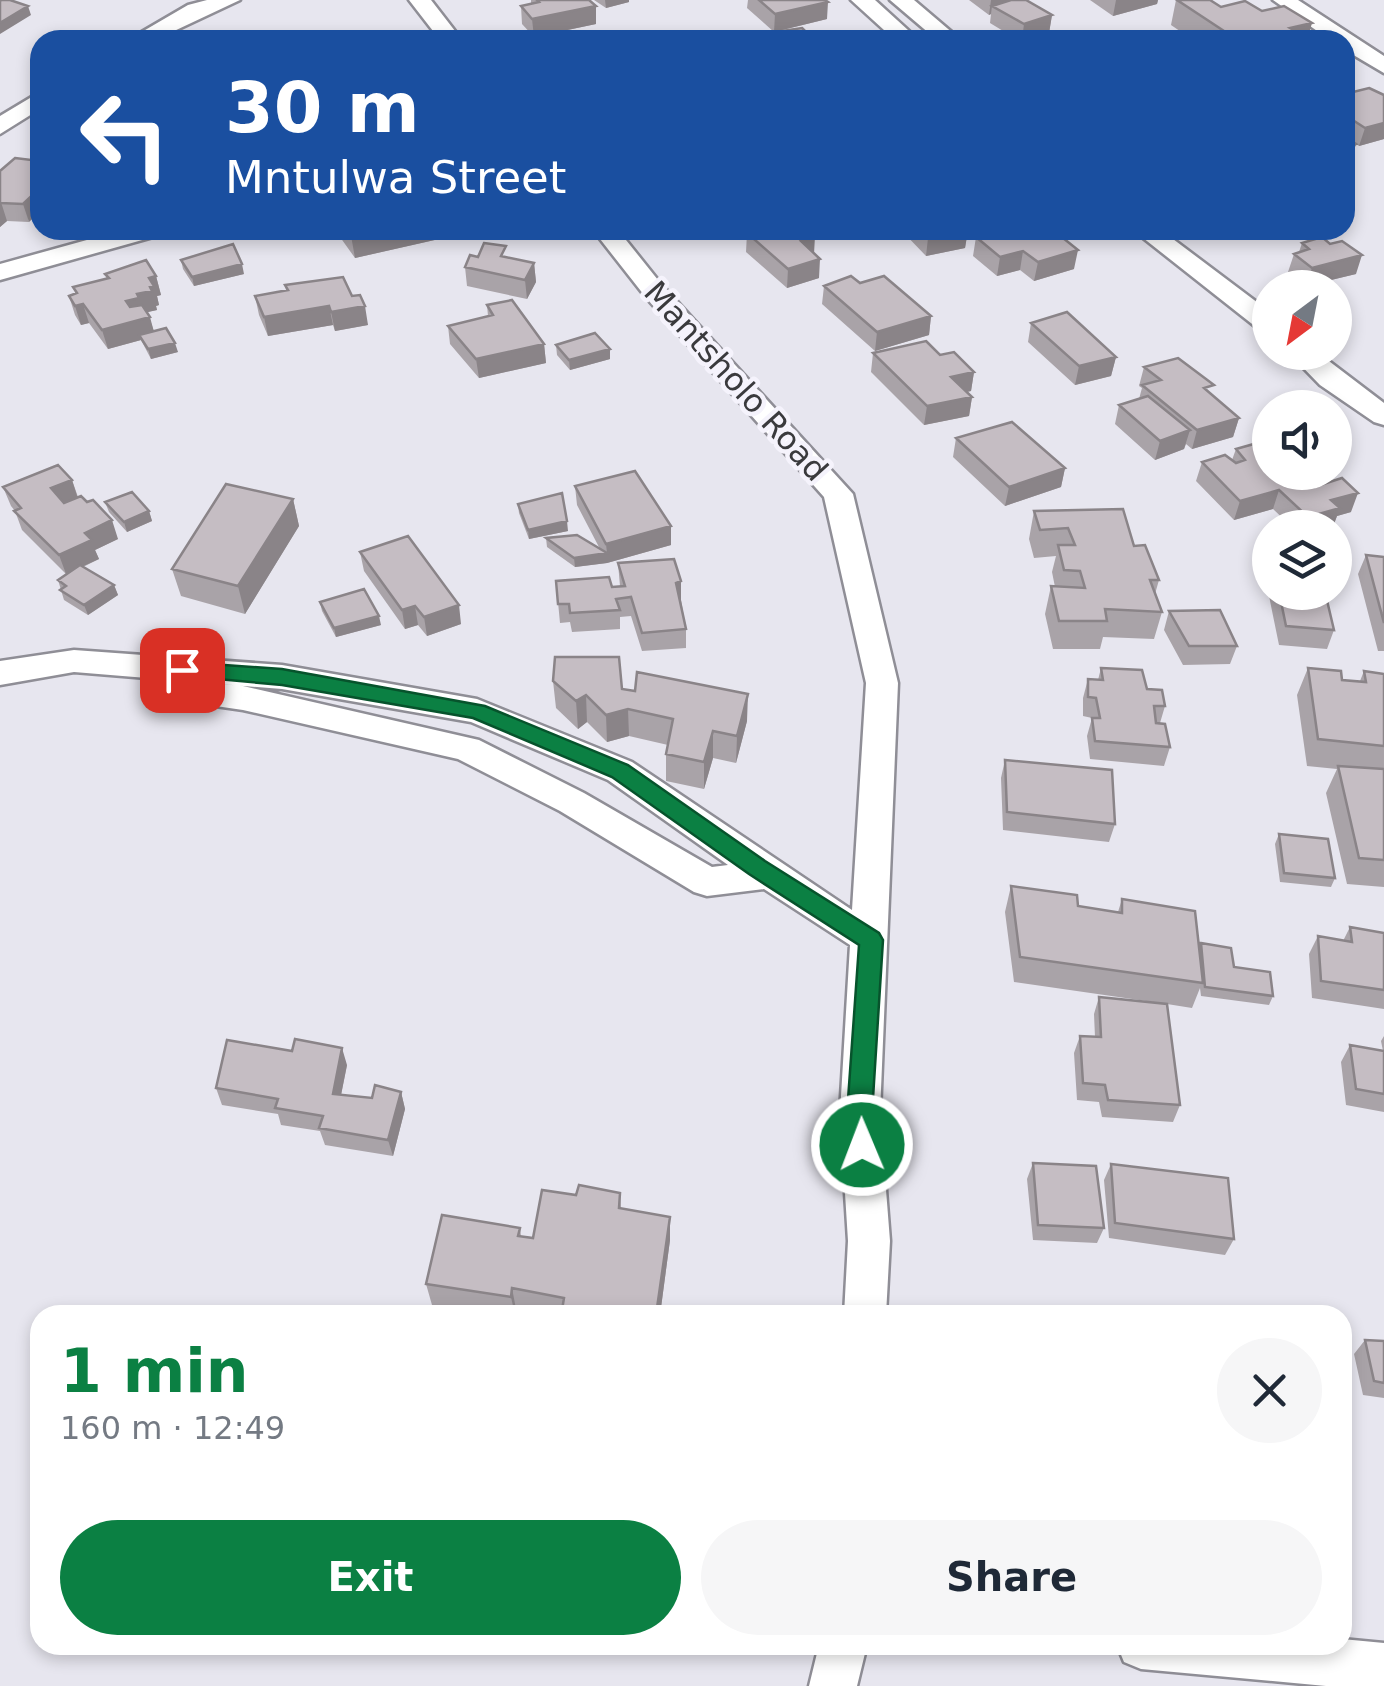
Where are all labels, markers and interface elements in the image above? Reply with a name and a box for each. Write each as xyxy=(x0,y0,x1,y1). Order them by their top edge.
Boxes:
text: 30 m xyxy=(225,67,420,149)
icon: left xyxy=(60,70,190,200)
text: Mntulwa Street xyxy=(225,151,566,204)
north arrow xyxy=(1252,270,1352,370)
map controls xyxy=(1252,270,1352,610)
street label: Mantsholo Road xyxy=(636,273,836,489)
button: sound xyxy=(1252,390,1352,490)
button: layers xyxy=(1252,510,1352,610)
pin xyxy=(140,628,225,713)
icon: arrive xyxy=(155,643,210,698)
position arrow xyxy=(810,1093,914,1197)
text: 1 min xyxy=(60,1336,248,1406)
button: close xyxy=(1217,1338,1322,1443)
text: 160 m · 12:49 xyxy=(60,1409,285,1447)
button: Exit xyxy=(60,1520,681,1635)
button: Share xyxy=(701,1520,1322,1635)

